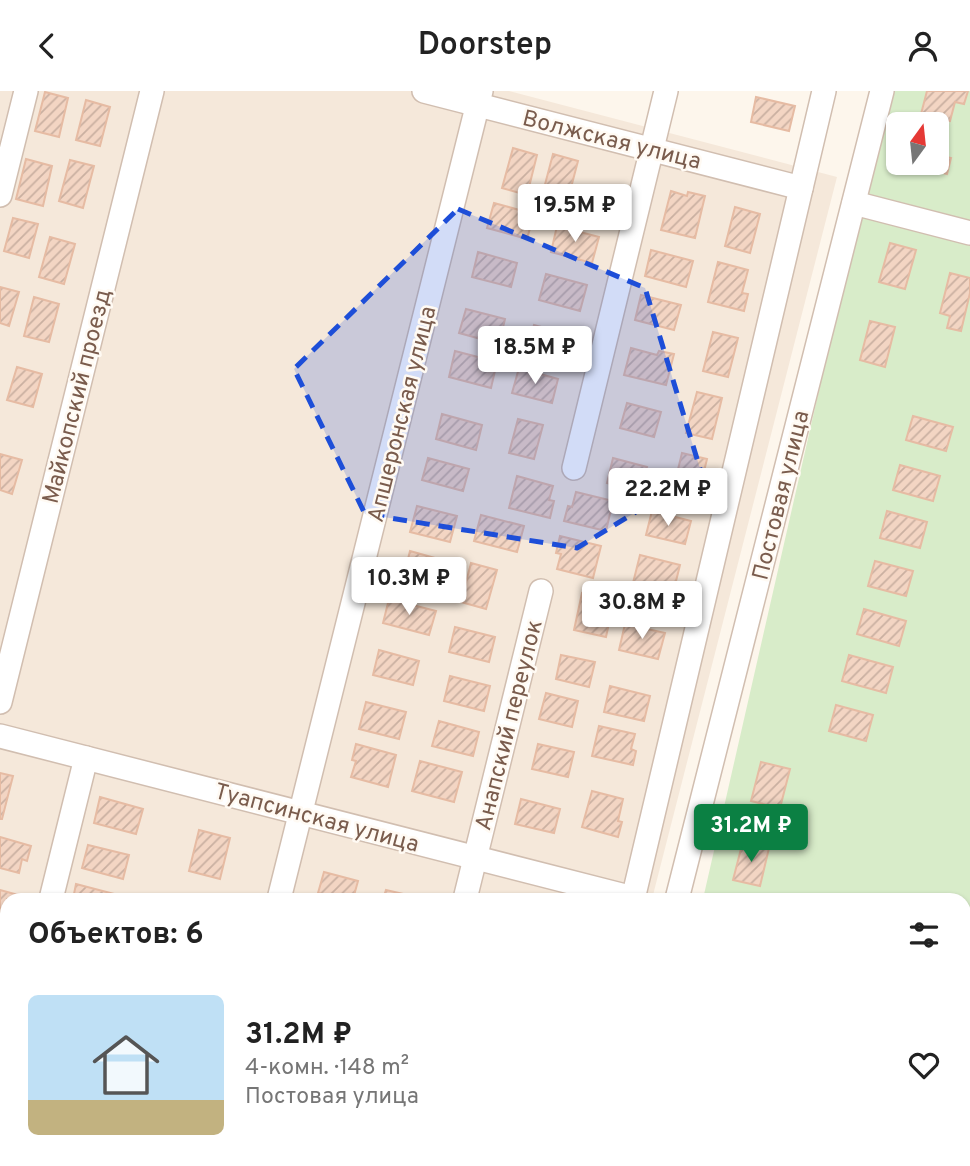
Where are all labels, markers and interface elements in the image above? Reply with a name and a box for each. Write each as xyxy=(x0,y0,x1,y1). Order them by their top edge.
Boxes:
text: Doorstep xyxy=(418,26,552,66)
icon: back xyxy=(28,27,66,65)
icon: person xyxy=(904,27,942,65)
street label: Волжская улица xyxy=(519,105,704,178)
north arrow xyxy=(886,112,948,175)
map controls xyxy=(886,112,949,175)
pin: 19.5M ₽ xyxy=(510,185,640,244)
text: 19.5M ₽ xyxy=(534,192,616,221)
street label: Майкопский проезд xyxy=(38,286,119,507)
street label: Апшеронская улица xyxy=(363,304,444,526)
pin: 18.5M ₽ xyxy=(470,327,600,386)
text: 18.5M ₽ xyxy=(494,334,576,363)
street label: Постовая улица xyxy=(747,408,818,583)
pin: 22.2M ₽ xyxy=(603,469,733,528)
text: 22.2M ₽ xyxy=(624,476,712,505)
pin: 10.3M ₽ xyxy=(344,557,474,617)
text: 10.3M ₽ xyxy=(367,565,451,594)
pin: 30.8M ₽ xyxy=(577,581,707,641)
text: 30.8M ₽ xyxy=(598,589,686,618)
street label: Анапский переулок xyxy=(470,617,551,834)
street label: Туапсинская улица xyxy=(211,778,422,861)
pin: 31.2M ₽ xyxy=(686,805,816,864)
text: 31.2M ₽ xyxy=(710,812,792,841)
icon: filters xyxy=(905,916,943,954)
text: Объектов: 6 xyxy=(28,917,204,954)
text: 31.2M ₽ xyxy=(245,1017,352,1054)
icon: home xyxy=(84,1023,168,1107)
icon: heart xyxy=(905,1046,943,1084)
text: 4-комн. · 148 m² xyxy=(245,1054,409,1083)
text: Постовая улица xyxy=(245,1083,419,1112)

